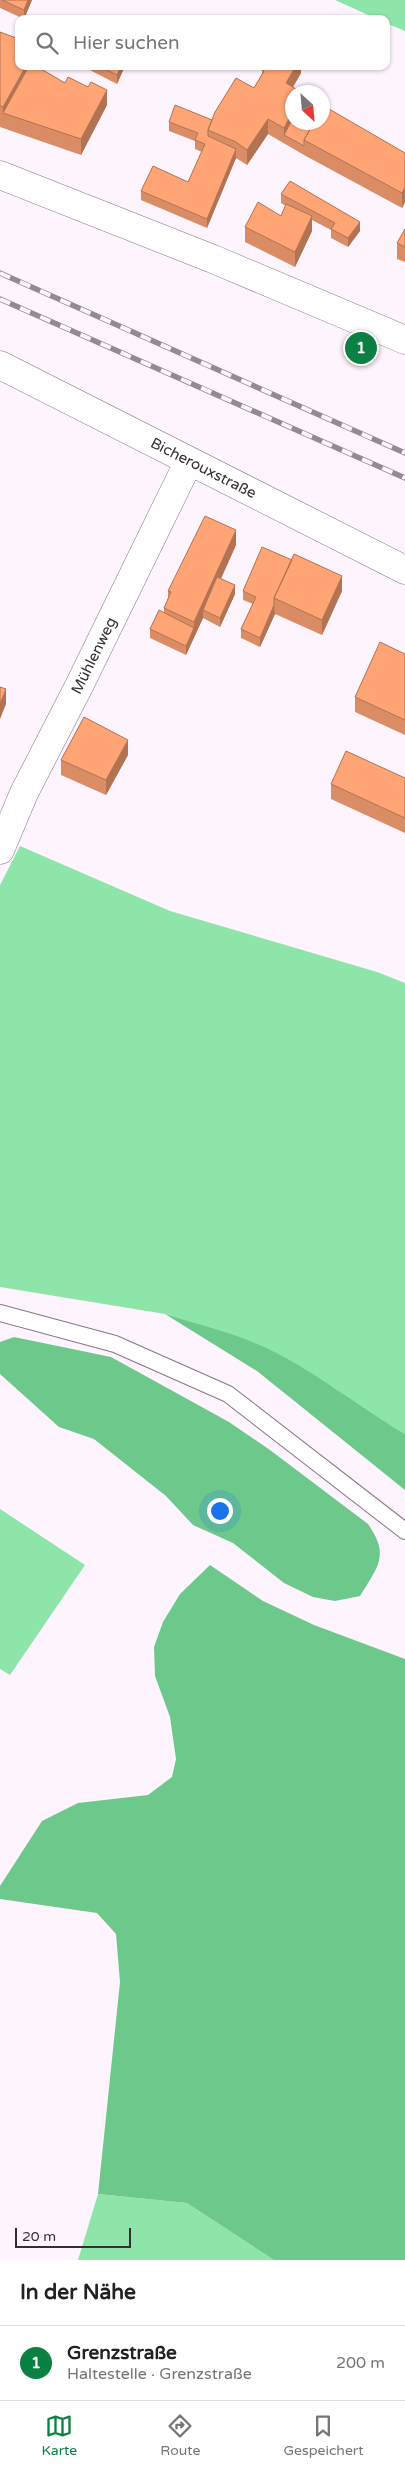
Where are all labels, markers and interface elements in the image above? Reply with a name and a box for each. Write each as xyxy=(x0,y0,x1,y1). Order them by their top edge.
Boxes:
search box xyxy=(15,15,390,70)
icon: search xyxy=(33,29,61,57)
text: Hier suchen xyxy=(73,32,180,54)
north arrow xyxy=(285,85,330,130)
pin: 1 xyxy=(345,329,377,367)
street label: Bicherouxstraße xyxy=(148,434,259,502)
street label: Mühlenweg xyxy=(67,614,120,697)
your location xyxy=(207,1498,233,1524)
scale bar xyxy=(15,2225,131,2248)
text: 20 m xyxy=(22,2228,56,2245)
text: In der Nähe xyxy=(20,2280,136,2305)
text: Grenzstraße xyxy=(67,2342,177,2364)
text: 1 xyxy=(31,2353,41,2373)
text: 200 m xyxy=(336,2353,385,2373)
text: Haltestelle · Grenzstraße xyxy=(67,2364,252,2384)
tab: Karte xyxy=(41,2412,77,2459)
tab: Route xyxy=(160,2412,200,2459)
tab: Gespeichert xyxy=(283,2412,364,2459)

